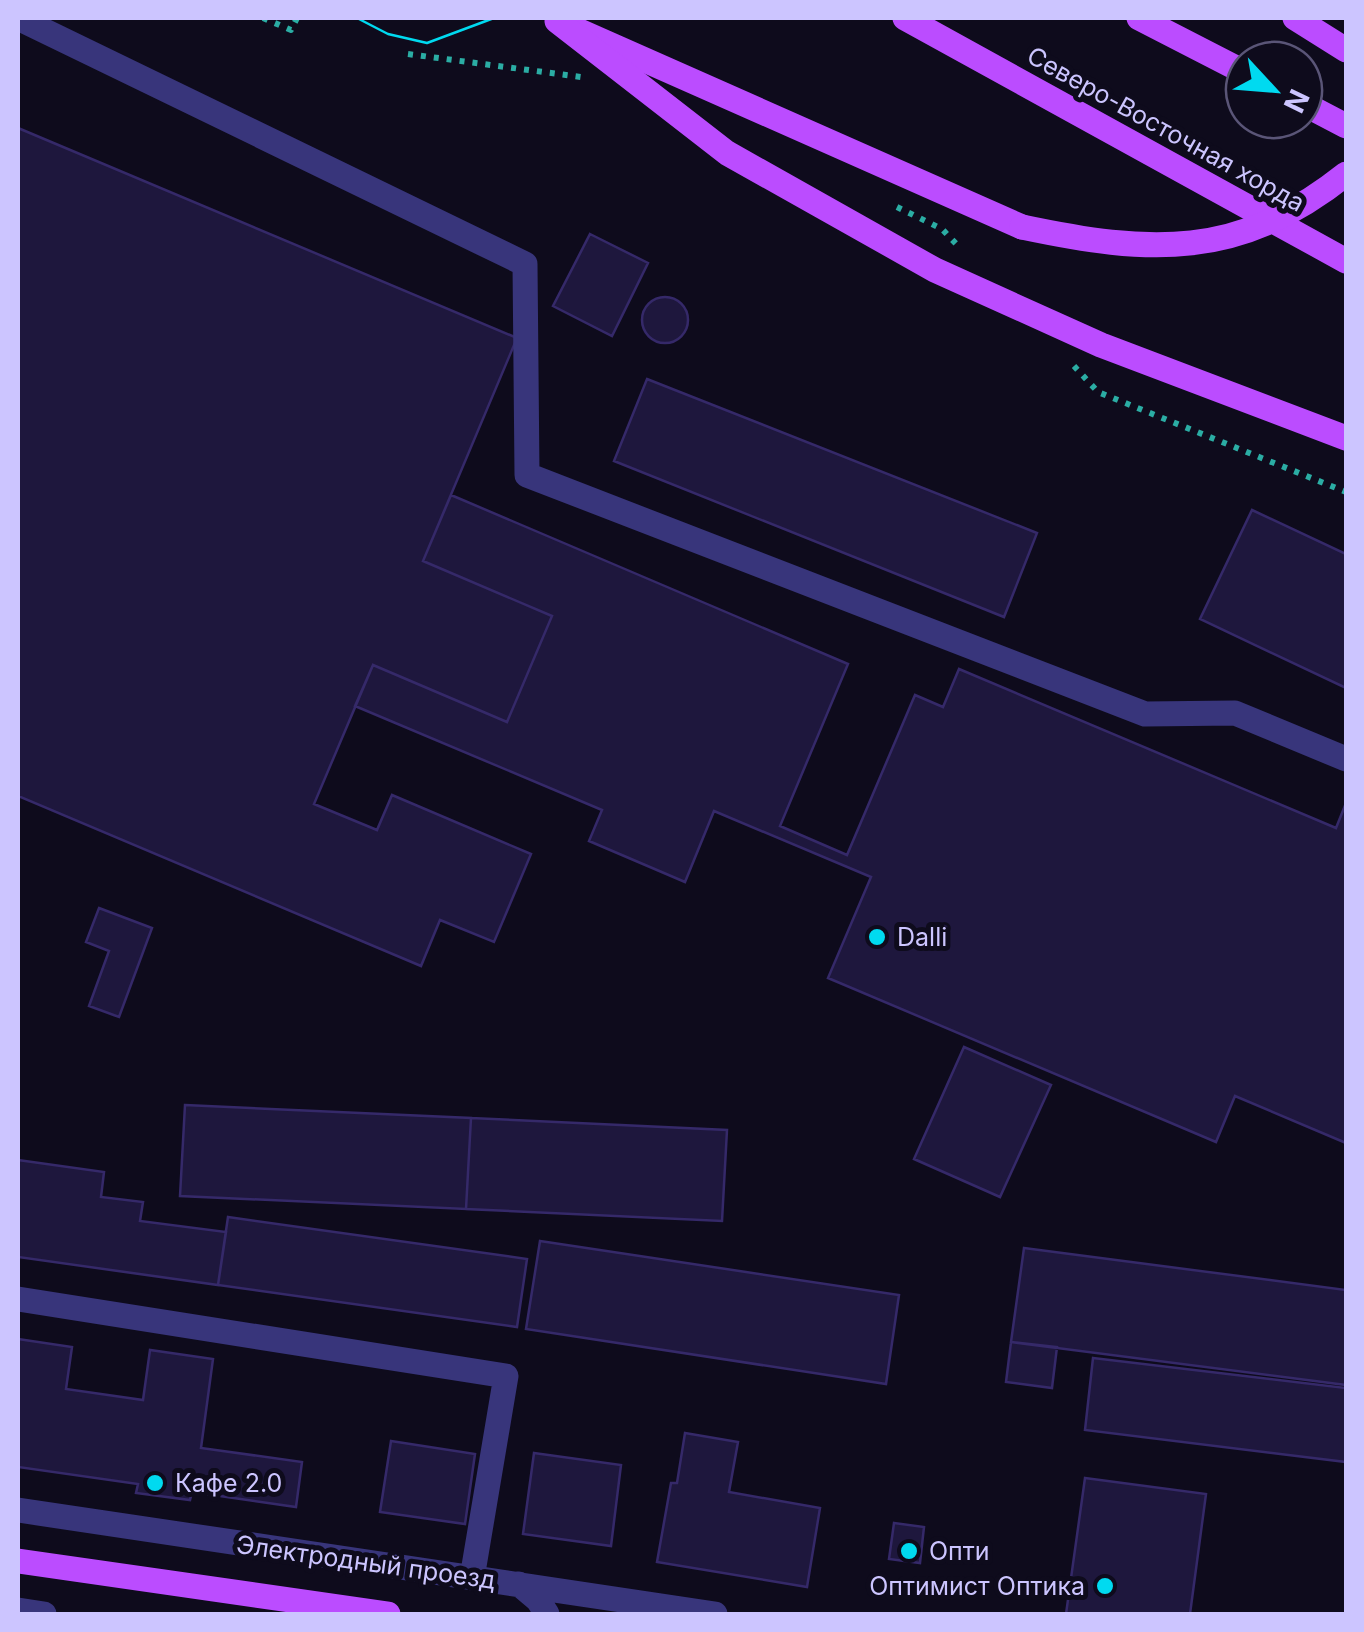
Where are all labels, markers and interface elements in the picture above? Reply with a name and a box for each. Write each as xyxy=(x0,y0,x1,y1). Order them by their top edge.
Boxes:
street label: Северо-Восточная хорда xyxy=(1022,40,1310,218)
north arrow xyxy=(1224,40,1324,140)
text: N xyxy=(1277,84,1316,118)
place label: Dalli xyxy=(897,922,947,952)
marker: Dalli xyxy=(866,926,888,948)
place label: Кафе 2.0 xyxy=(175,1468,282,1498)
marker: Кафе 2.0 xyxy=(144,1472,166,1494)
street label: Электродный проезд xyxy=(234,1529,498,1595)
place label: Опти xyxy=(929,1536,990,1566)
marker: Опти xyxy=(898,1540,920,1562)
place label: Оптимист Оптика xyxy=(869,1571,1085,1601)
marker: Оптимист Оптика xyxy=(1094,1575,1116,1597)

